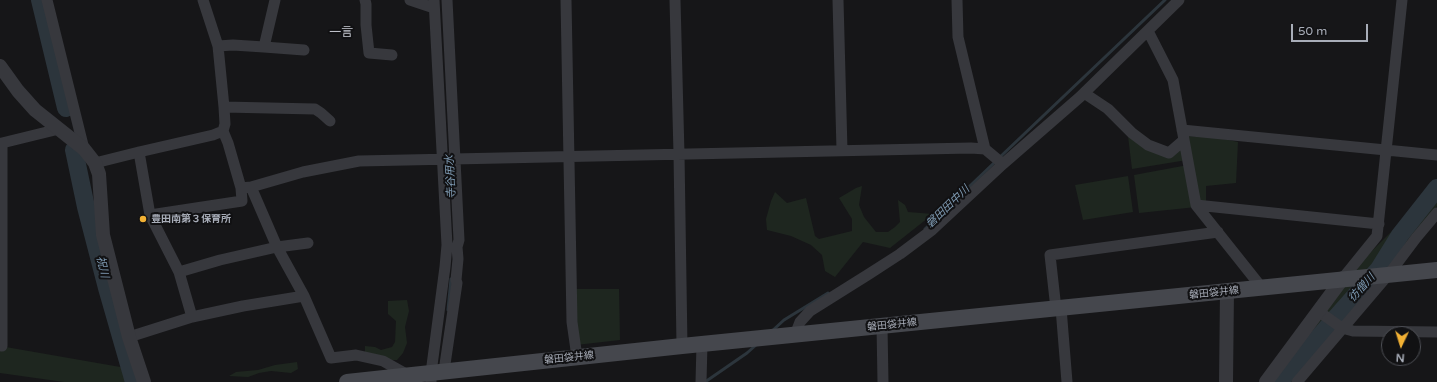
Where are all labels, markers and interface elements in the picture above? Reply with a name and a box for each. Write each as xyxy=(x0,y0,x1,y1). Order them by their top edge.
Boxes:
scale bar xyxy=(1293,16,1370,42)
text: 50 m xyxy=(1298,24,1327,38)
district label: 一言 xyxy=(329,26,353,40)
water label: 寺谷用水 xyxy=(443,155,459,199)
water label: 磐田田中川 xyxy=(924,183,972,231)
place label: 豊田南第３保育所 xyxy=(151,213,231,225)
marker: 豊田南第３保育所 xyxy=(138,214,148,224)
water label: 祝川 xyxy=(93,255,111,279)
water label: 彷僧川 xyxy=(1346,271,1378,305)
street label: 磐田袋井線 xyxy=(1189,284,1239,302)
street label: 磐田袋井線 xyxy=(867,316,917,334)
north arrow xyxy=(1381,326,1421,366)
street label: 磐田袋井線 xyxy=(544,349,594,367)
text: N xyxy=(1395,351,1405,364)

